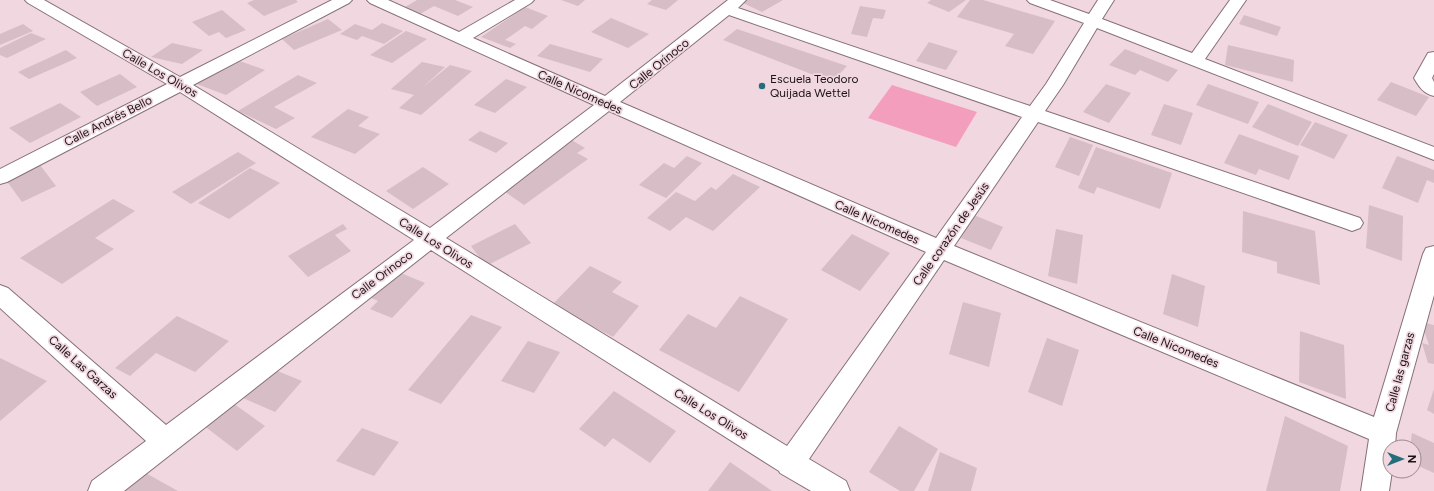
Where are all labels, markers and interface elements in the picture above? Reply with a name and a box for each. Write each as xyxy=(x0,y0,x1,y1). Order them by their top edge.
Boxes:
street label: Calle Orinoco xyxy=(626,36,692,92)
street label: Calle Los Olivos xyxy=(120,46,201,100)
street label: Calle Nicomedes xyxy=(536,67,625,117)
place label: Escuela Teodoro Quijada Wettel xyxy=(770,72,859,100)
marker: Escuela Teodoro Quijada Wettel xyxy=(757,81,767,91)
street label: Calle Andrés Bello xyxy=(62,93,154,149)
street label: Calle corazón de Jesús xyxy=(910,179,992,288)
street label: Calle Nicomedes xyxy=(833,197,922,247)
street label: Calle Los Olivos xyxy=(396,215,476,272)
street label: Calle Orinoco xyxy=(349,247,415,303)
street label: Calle Nicomedes xyxy=(1131,323,1221,371)
street label: Calle las garzas xyxy=(1383,330,1417,413)
street label: Calle Las Garzas xyxy=(46,333,120,402)
street label: Calle Los Olivos xyxy=(671,386,751,443)
north arrow xyxy=(1382,439,1422,479)
text: N xyxy=(1405,455,1418,463)

